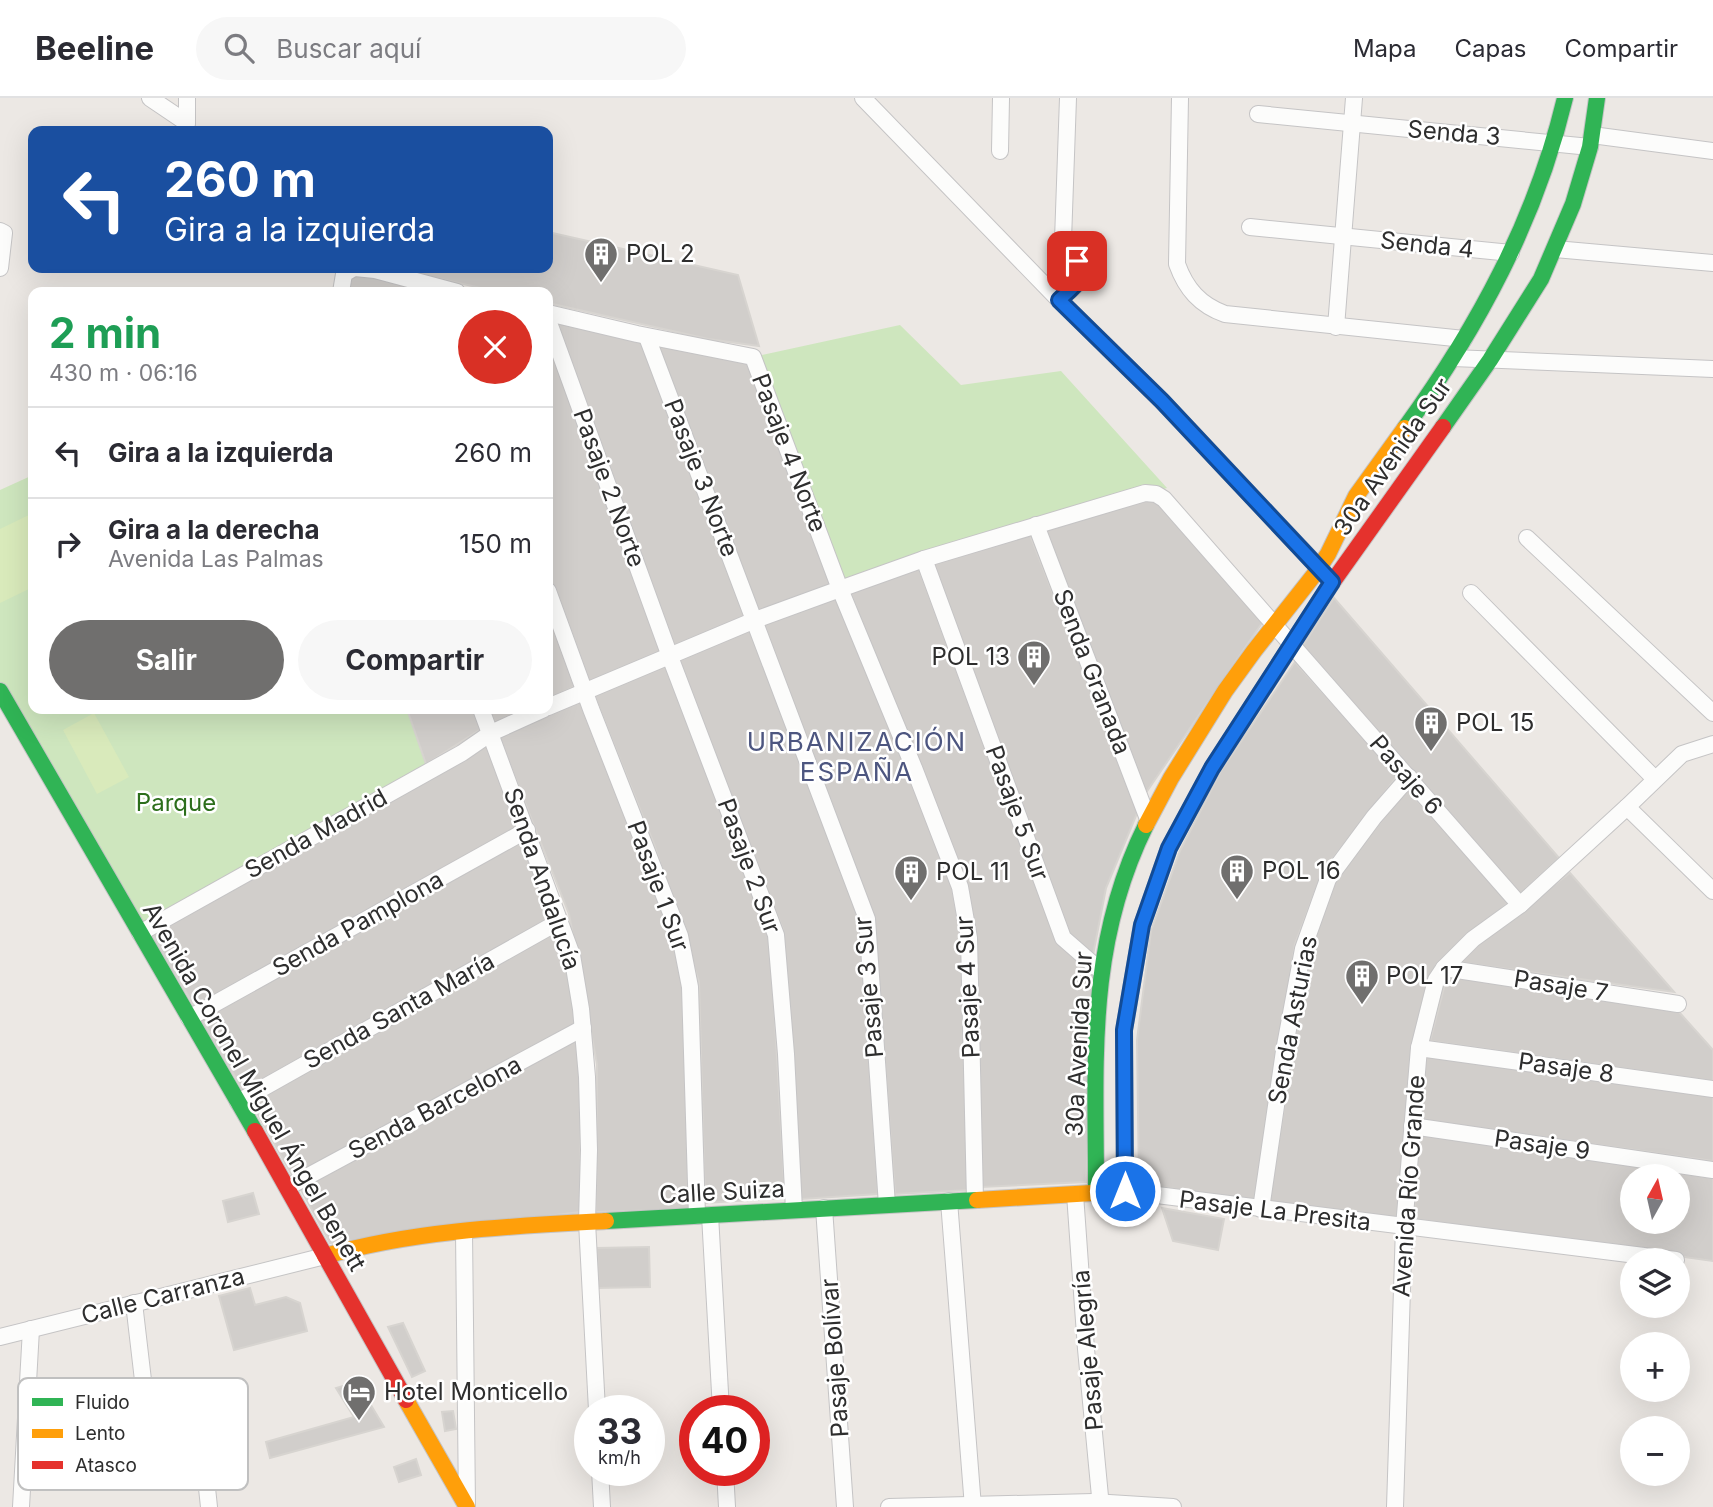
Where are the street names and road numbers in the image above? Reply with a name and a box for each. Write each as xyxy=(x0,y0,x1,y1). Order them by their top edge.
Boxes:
street label: Senda 3 xyxy=(1406,114,1502,151)
street label: Senda 4 xyxy=(1379,225,1475,264)
street label: Pasaje 4 Norte xyxy=(746,370,833,536)
street label: 30a Avenida Sur xyxy=(1327,372,1458,541)
street label: Pasaje 3 Norte xyxy=(658,395,745,561)
street label: Pasaje 2 Norte xyxy=(567,405,652,571)
street label: Senda Granada xyxy=(1048,585,1137,759)
street label: Pasaje 6 xyxy=(1364,729,1449,821)
street label: Pasaje 5 Sur xyxy=(980,741,1055,884)
street label: Senda Madrid xyxy=(240,783,392,885)
street label: Senda Andalucía xyxy=(498,784,587,974)
street label: Pasaje 2 Sur xyxy=(712,794,787,937)
street label: Pasaje 1 Sur xyxy=(621,817,695,955)
street label: Senda Pamplona xyxy=(267,865,448,983)
street label: Avenida Coronel Miguel Ángel Benett xyxy=(137,897,373,1276)
street label: Pasaje 3 Sur xyxy=(848,915,889,1059)
street label: Pasaje 4 Sur xyxy=(949,915,986,1059)
street label: Senda Asturias xyxy=(1262,933,1323,1107)
street label: Senda Santa María xyxy=(298,946,499,1075)
street label: 30a Avenida Sur xyxy=(1059,951,1098,1137)
street label: Pasaje 7 xyxy=(1512,964,1610,1007)
street label: Pasaje 8 xyxy=(1516,1046,1616,1089)
street label: Senda Barcelona xyxy=(343,1050,526,1165)
street label: Avenida Río Grande xyxy=(1386,1074,1431,1298)
street label: Pasaje 9 xyxy=(1492,1123,1592,1166)
street label: Calle Suiza xyxy=(659,1174,785,1209)
street label: Pasaje La Presita xyxy=(1177,1184,1373,1237)
street label: Calle Carranza xyxy=(78,1261,248,1330)
street label: Pasaje Alegría xyxy=(1066,1268,1109,1432)
street label: Pasaje Bolívar xyxy=(814,1278,855,1438)

